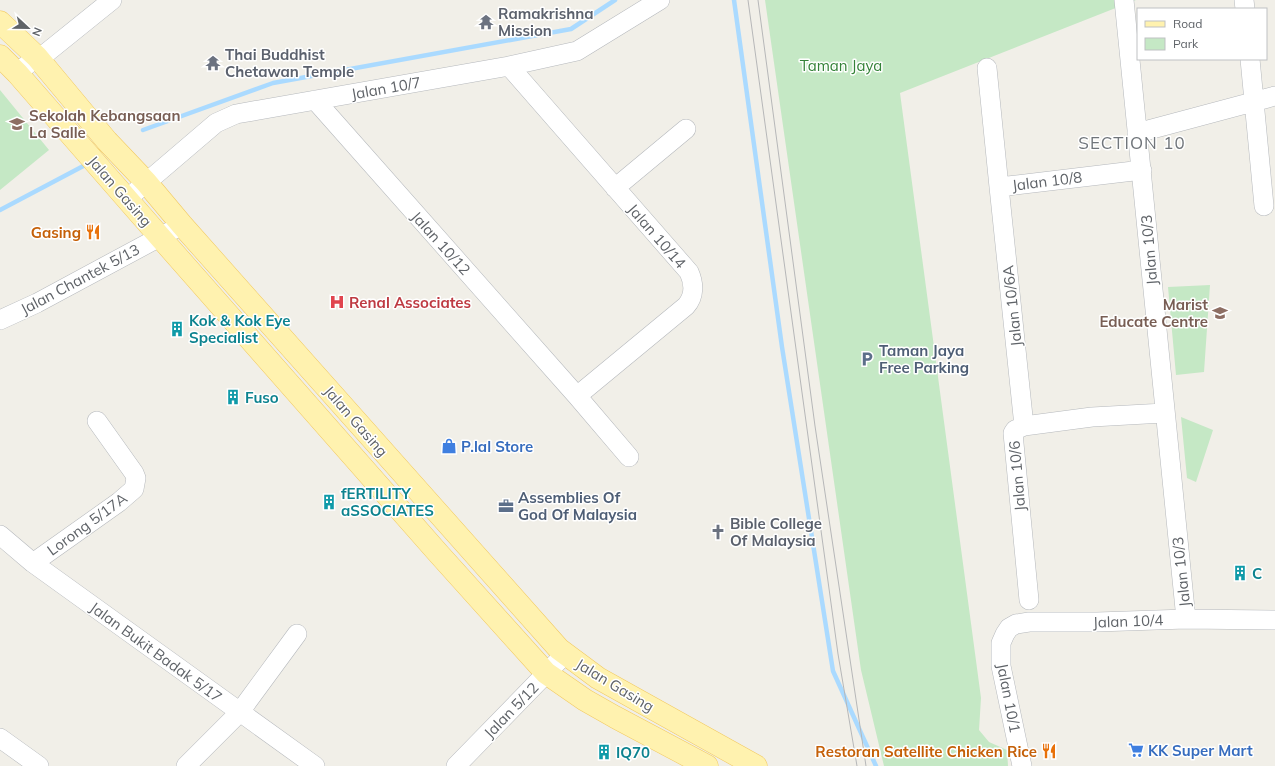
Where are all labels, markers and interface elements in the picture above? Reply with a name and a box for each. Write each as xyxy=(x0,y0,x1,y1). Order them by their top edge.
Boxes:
place label: Ramakrishna Mission xyxy=(498,4,594,40)
north arrow xyxy=(8,8,48,48)
legend xyxy=(1137,8,1267,60)
temple icon: Ramakrishna Mission xyxy=(477,13,495,31)
text: Road xyxy=(1173,16,1202,31)
text: N xyxy=(29,25,45,38)
text: Park xyxy=(1173,36,1199,51)
place label: Thai Buddhist Chetawan Temple xyxy=(225,45,354,81)
temple icon: Thai Buddhist Chetawan Temple xyxy=(204,54,222,72)
park label: Taman Jaya xyxy=(800,56,882,75)
street label: Jalan 10/7 xyxy=(350,73,422,103)
place label: Sekolah Kebangsaan La Salle xyxy=(29,106,180,142)
school or university icon: Sekolah Kebangsaan La Salle xyxy=(8,115,26,133)
district label: SECTION 10 xyxy=(1078,132,1186,153)
street label: Jalan Gasing xyxy=(84,152,156,230)
street label: Jalan 10/8 xyxy=(1011,167,1083,195)
street label: Jalan 10/14 xyxy=(624,200,690,272)
street label: Jalan 10/12 xyxy=(407,207,475,279)
street label: Jalan 10/3 xyxy=(1136,214,1162,286)
place label: Gasing xyxy=(31,223,81,242)
restaurant icon: Gasing xyxy=(84,223,102,241)
street label: Jalan Chantek 5/13 xyxy=(17,240,143,318)
street label: Jalan 10/6A xyxy=(998,264,1026,348)
hospital icon: Renal Associates xyxy=(328,293,346,311)
place label: Renal Associates xyxy=(349,293,471,312)
place label: Marist Educate Centre xyxy=(1099,295,1208,331)
school or university icon: Marist Educate Centre xyxy=(1211,304,1229,322)
place label: Kok & Kok Eye Specialist xyxy=(189,311,291,347)
building icon: Kok & Kok Eye Specialist xyxy=(168,320,186,338)
place label: Taman Jaya Free Parking xyxy=(879,341,969,377)
parking icon: Taman Jaya Free Parking xyxy=(858,350,876,368)
street label: Jalan Gasing xyxy=(320,382,392,460)
building icon: Fuso xyxy=(224,388,242,406)
place label: Fuso xyxy=(245,388,279,407)
shop icon: P.lal Store xyxy=(440,437,458,455)
place label: P.lal Store xyxy=(461,437,533,456)
street label: Jalan 10/6 xyxy=(1004,440,1030,512)
place label: fERTILITY aSSOCIATES xyxy=(341,484,434,520)
street label: Lorong 5/17A xyxy=(43,488,131,560)
place label: Assemblies Of God Of Malaysia xyxy=(518,488,637,524)
building icon: fERTILITY aSSOCIATES xyxy=(320,493,338,511)
office icon: Assemblies Of God Of Malaysia xyxy=(497,497,515,515)
place label: Bible College Of Malaysia xyxy=(730,514,822,550)
church icon: Bible College Of Malaysia xyxy=(709,523,727,541)
street label: Jalan 10/3 xyxy=(1168,536,1194,608)
building icon: C xyxy=(1231,564,1249,582)
place label: C xyxy=(1252,564,1262,583)
street label: Jalan Bukit Badak 5/17 xyxy=(86,598,226,706)
street label: Jalan 10/4 xyxy=(1092,610,1164,632)
street label: Jalan Gasing xyxy=(572,654,658,716)
street label: Jalan 10/1 xyxy=(993,662,1025,734)
street label: Jalan 5/12 xyxy=(480,678,542,742)
supermarket icon: KK Super Mart xyxy=(1127,741,1145,759)
place label: KK Super Mart xyxy=(1148,741,1253,760)
place label: Restoran Satellite Chicken Rice xyxy=(815,742,1037,761)
restaurant icon: Restoran Satellite Chicken Rice xyxy=(1040,742,1058,760)
building icon: IQ70 xyxy=(595,743,613,761)
place label: IQ70 xyxy=(616,743,650,762)

